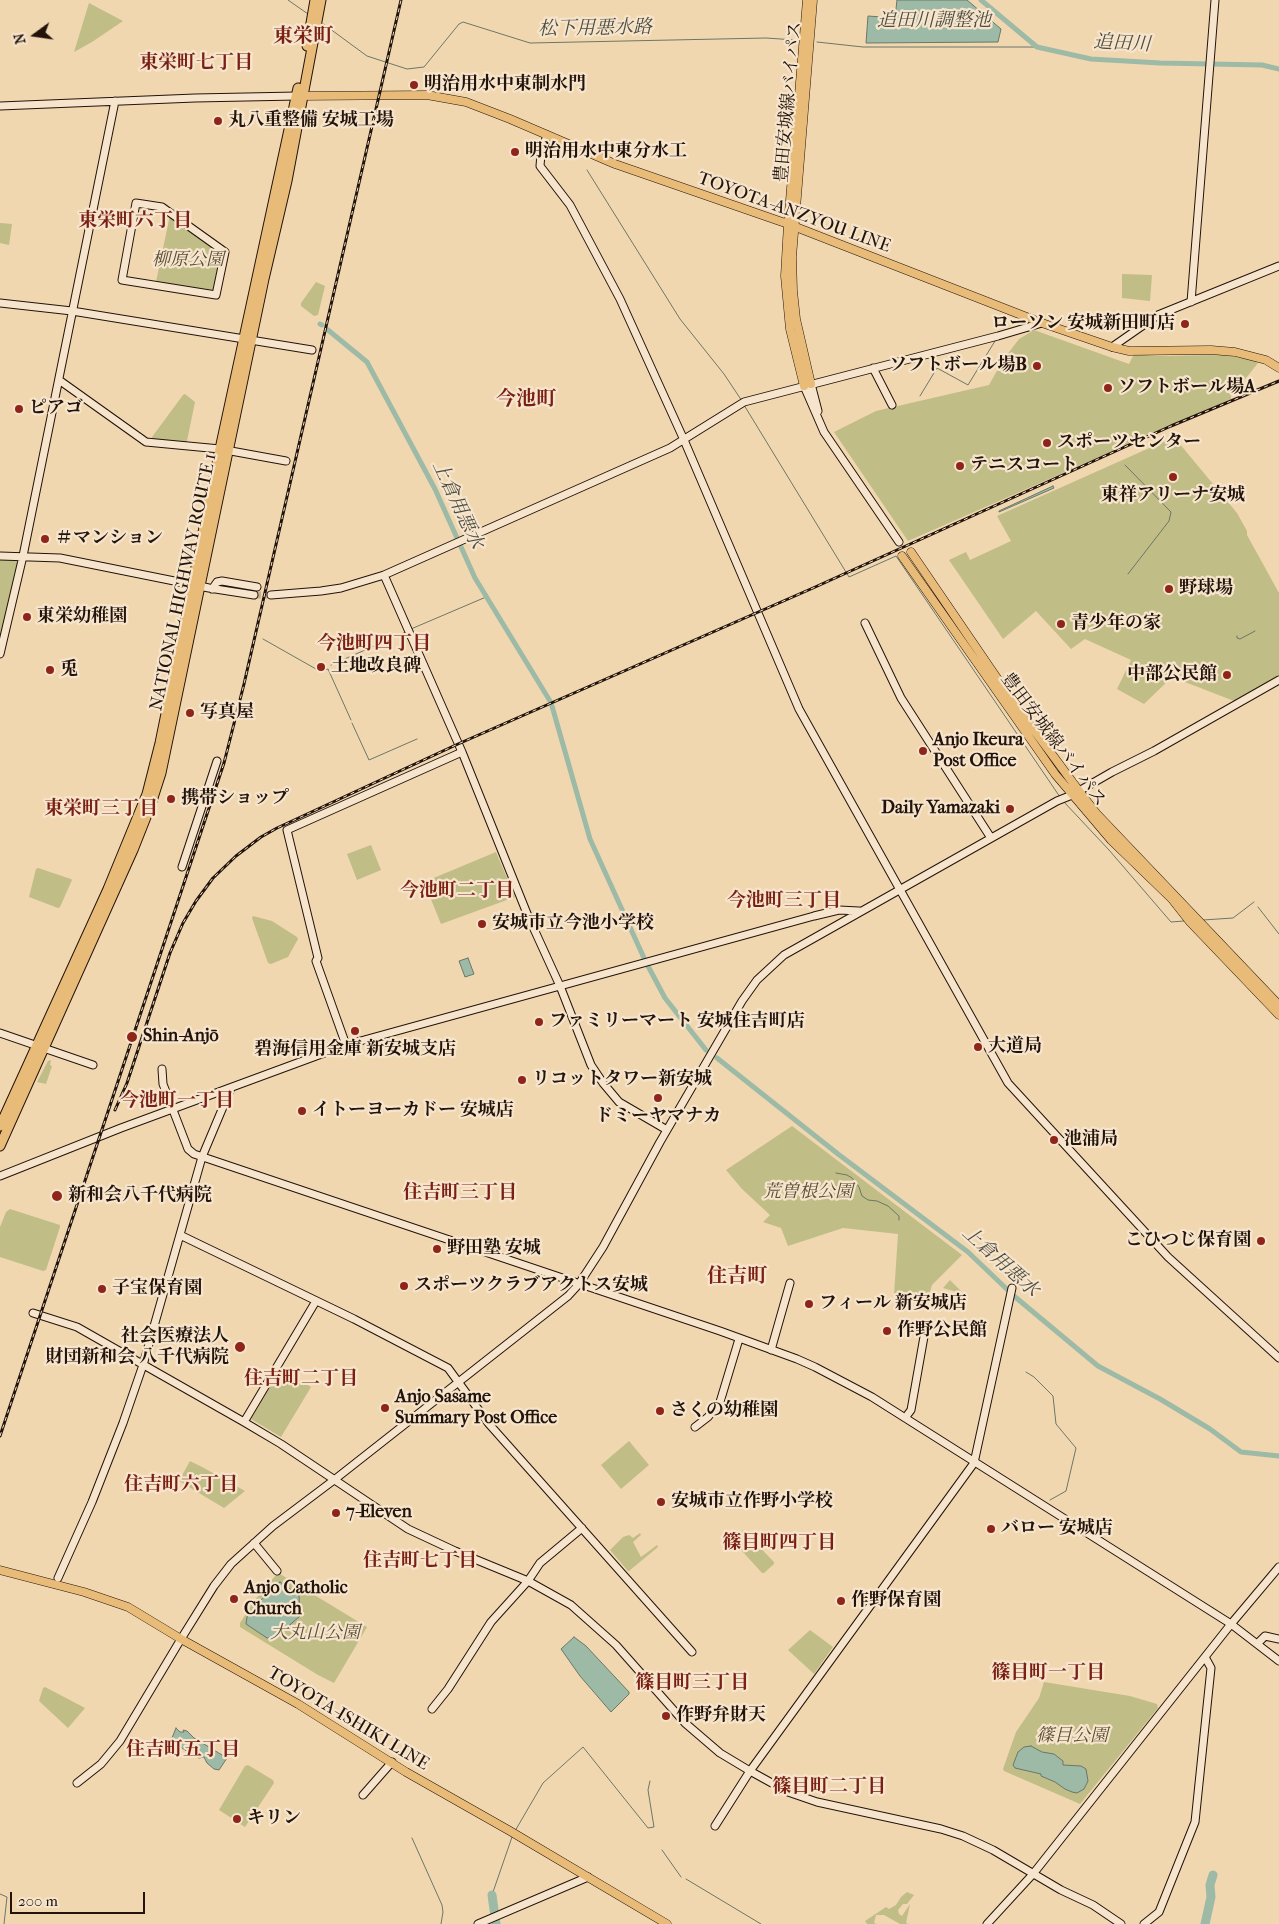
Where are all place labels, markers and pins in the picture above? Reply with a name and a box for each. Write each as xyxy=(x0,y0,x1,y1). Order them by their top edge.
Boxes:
place label: 明治用水中東制水門 xyxy=(424,74,586,96)
marker: 明治用水中東制水門 xyxy=(408,79,420,91)
place label: 丸八重整備 安城工場 xyxy=(228,110,394,132)
marker: 丸八重整備 安城工場 xyxy=(212,115,224,127)
place label: 明治用水中東分水工 xyxy=(525,141,687,163)
marker: 明治用水中東分水工 xyxy=(509,146,521,158)
place label: ローソン 安城新田町店 xyxy=(991,313,1175,335)
marker: ローソン 安城新田町店 xyxy=(1179,318,1191,330)
place label: ソフトボール場B xyxy=(889,355,1027,377)
marker: ソフトボール場B xyxy=(1031,360,1043,372)
place label: ソフトボール場A xyxy=(1118,377,1256,399)
marker: ソフトボール場A xyxy=(1102,382,1114,394)
place label: ピアゴ xyxy=(29,398,83,420)
marker: ピアゴ xyxy=(13,403,25,415)
place label: スポーツセンター xyxy=(1057,432,1201,454)
marker: スポーツセンター xyxy=(1041,437,1053,449)
place label: テニスコート xyxy=(970,455,1078,477)
marker: テニスコート xyxy=(954,460,966,472)
marker: 東祥アリーナ安城 xyxy=(1167,471,1179,483)
place label: 東祥アリーナ安城 xyxy=(1101,485,1245,507)
place label: ＃マンション xyxy=(55,528,163,550)
marker: ＃マンション xyxy=(39,533,51,545)
place label: 野球場 xyxy=(1179,578,1233,600)
marker: 野球場 xyxy=(1163,583,1175,595)
place label: 東栄幼稚園 xyxy=(37,606,127,628)
marker: 東栄幼稚園 xyxy=(21,611,33,623)
place label: 青少年の家 xyxy=(1071,613,1161,635)
marker: 青少年の家 xyxy=(1055,618,1067,630)
place label: 土地改良碑 xyxy=(331,656,421,678)
place label: 兎 xyxy=(60,659,78,681)
marker: 土地改良碑 xyxy=(315,661,327,673)
marker: 兎 xyxy=(44,664,56,676)
place label: 中部公民館 xyxy=(1127,664,1217,686)
marker: 中部公民館 xyxy=(1221,669,1233,681)
place label: 写真屋 xyxy=(200,702,254,724)
marker: 写真屋 xyxy=(184,707,196,719)
place label: Anjo Ikeura Post Office xyxy=(933,730,1024,772)
marker: Anjo Ikeura Post Office xyxy=(917,745,929,757)
place label: 携帯ショップ xyxy=(181,788,289,810)
marker: 携帯ショップ xyxy=(165,793,177,805)
place label: Daily Yamazaki xyxy=(881,798,1000,820)
marker: Daily Yamazaki xyxy=(1004,803,1016,815)
place label: 安城市立今池小学校 xyxy=(492,913,654,935)
marker: 安城市立今池小学校 xyxy=(476,918,488,930)
place label: ファミリーマート 安城住吉町店 xyxy=(549,1011,805,1033)
marker: ファミリーマート 安城住吉町店 xyxy=(533,1016,545,1028)
marker: 碧海信用金庫 新安城支店 xyxy=(349,1025,361,1037)
place label: Shin-Anjō xyxy=(143,1026,219,1048)
marker: Shin-Anjō xyxy=(125,1030,139,1044)
place label: 大道局 xyxy=(988,1036,1042,1058)
place label: 碧海信用金庫 新安城支店 xyxy=(254,1039,456,1061)
marker: 大道局 xyxy=(972,1041,984,1053)
place label: リコットタワー新安城 xyxy=(532,1069,712,1091)
marker: リコットタワー新安城 xyxy=(516,1074,528,1086)
marker: ドミーヤマナカ xyxy=(652,1092,664,1104)
place label: イトーヨーカドー 安城店 xyxy=(312,1100,514,1122)
marker: イトーヨーカドー 安城店 xyxy=(296,1105,308,1117)
place label: ドミーヤマナカ xyxy=(595,1106,721,1128)
place label: 池浦局 xyxy=(1064,1129,1118,1151)
marker: 池浦局 xyxy=(1048,1134,1060,1146)
place label: 新和会八千代病院 xyxy=(68,1185,212,1207)
marker: 新和会八千代病院 xyxy=(50,1189,64,1203)
place label: こひつじ保育園 xyxy=(1125,1230,1251,1252)
marker: こひつじ保育園 xyxy=(1255,1235,1267,1247)
place label: 野田塾 安城 xyxy=(447,1238,541,1260)
marker: 野田塾 安城 xyxy=(431,1243,443,1255)
place label: スポーツクラブアクトス安城 xyxy=(414,1275,648,1297)
place label: 子宝保育園 xyxy=(112,1278,202,1300)
marker: スポーツクラブアクトス安城 xyxy=(398,1280,410,1292)
marker: 子宝保育園 xyxy=(96,1283,108,1295)
place label: フィール 新安城店 xyxy=(819,1293,967,1315)
marker: フィール 新安城店 xyxy=(803,1298,815,1310)
place label: 作野公民館 xyxy=(897,1320,987,1342)
marker: 作野公民館 xyxy=(881,1325,893,1337)
place label: 社会医療法人 財団新和会 八千代病院 xyxy=(45,1326,229,1368)
marker: 社会医療法人 財団新和会 八千代病院 xyxy=(233,1340,247,1354)
place label: Anjo Sasame Summary Post Office xyxy=(395,1387,557,1430)
place label: さくの幼稚園 xyxy=(670,1400,778,1422)
marker: Anjo Sasame Summary Post Office xyxy=(379,1402,391,1414)
marker: さくの幼稚園 xyxy=(654,1405,666,1417)
place label: 安城市立作野小学校 xyxy=(671,1491,833,1513)
marker: 安城市立作野小学校 xyxy=(655,1496,667,1508)
place label: 7-Eleven xyxy=(346,1502,412,1524)
marker: 7-Eleven xyxy=(330,1507,342,1519)
place label: バロー 安城店 xyxy=(1001,1518,1113,1540)
marker: バロー 安城店 xyxy=(985,1523,997,1535)
place label: Anjo Catholic Church xyxy=(244,1578,348,1620)
place label: 作野保育園 xyxy=(851,1590,941,1612)
marker: Anjo Catholic Church xyxy=(228,1593,240,1605)
marker: 作野保育園 xyxy=(835,1595,847,1607)
place label: 作野弁財天 xyxy=(676,1705,766,1727)
marker: 作野弁財天 xyxy=(660,1710,672,1722)
place label: キリン xyxy=(247,1808,301,1830)
marker: キリン xyxy=(231,1813,243,1825)

